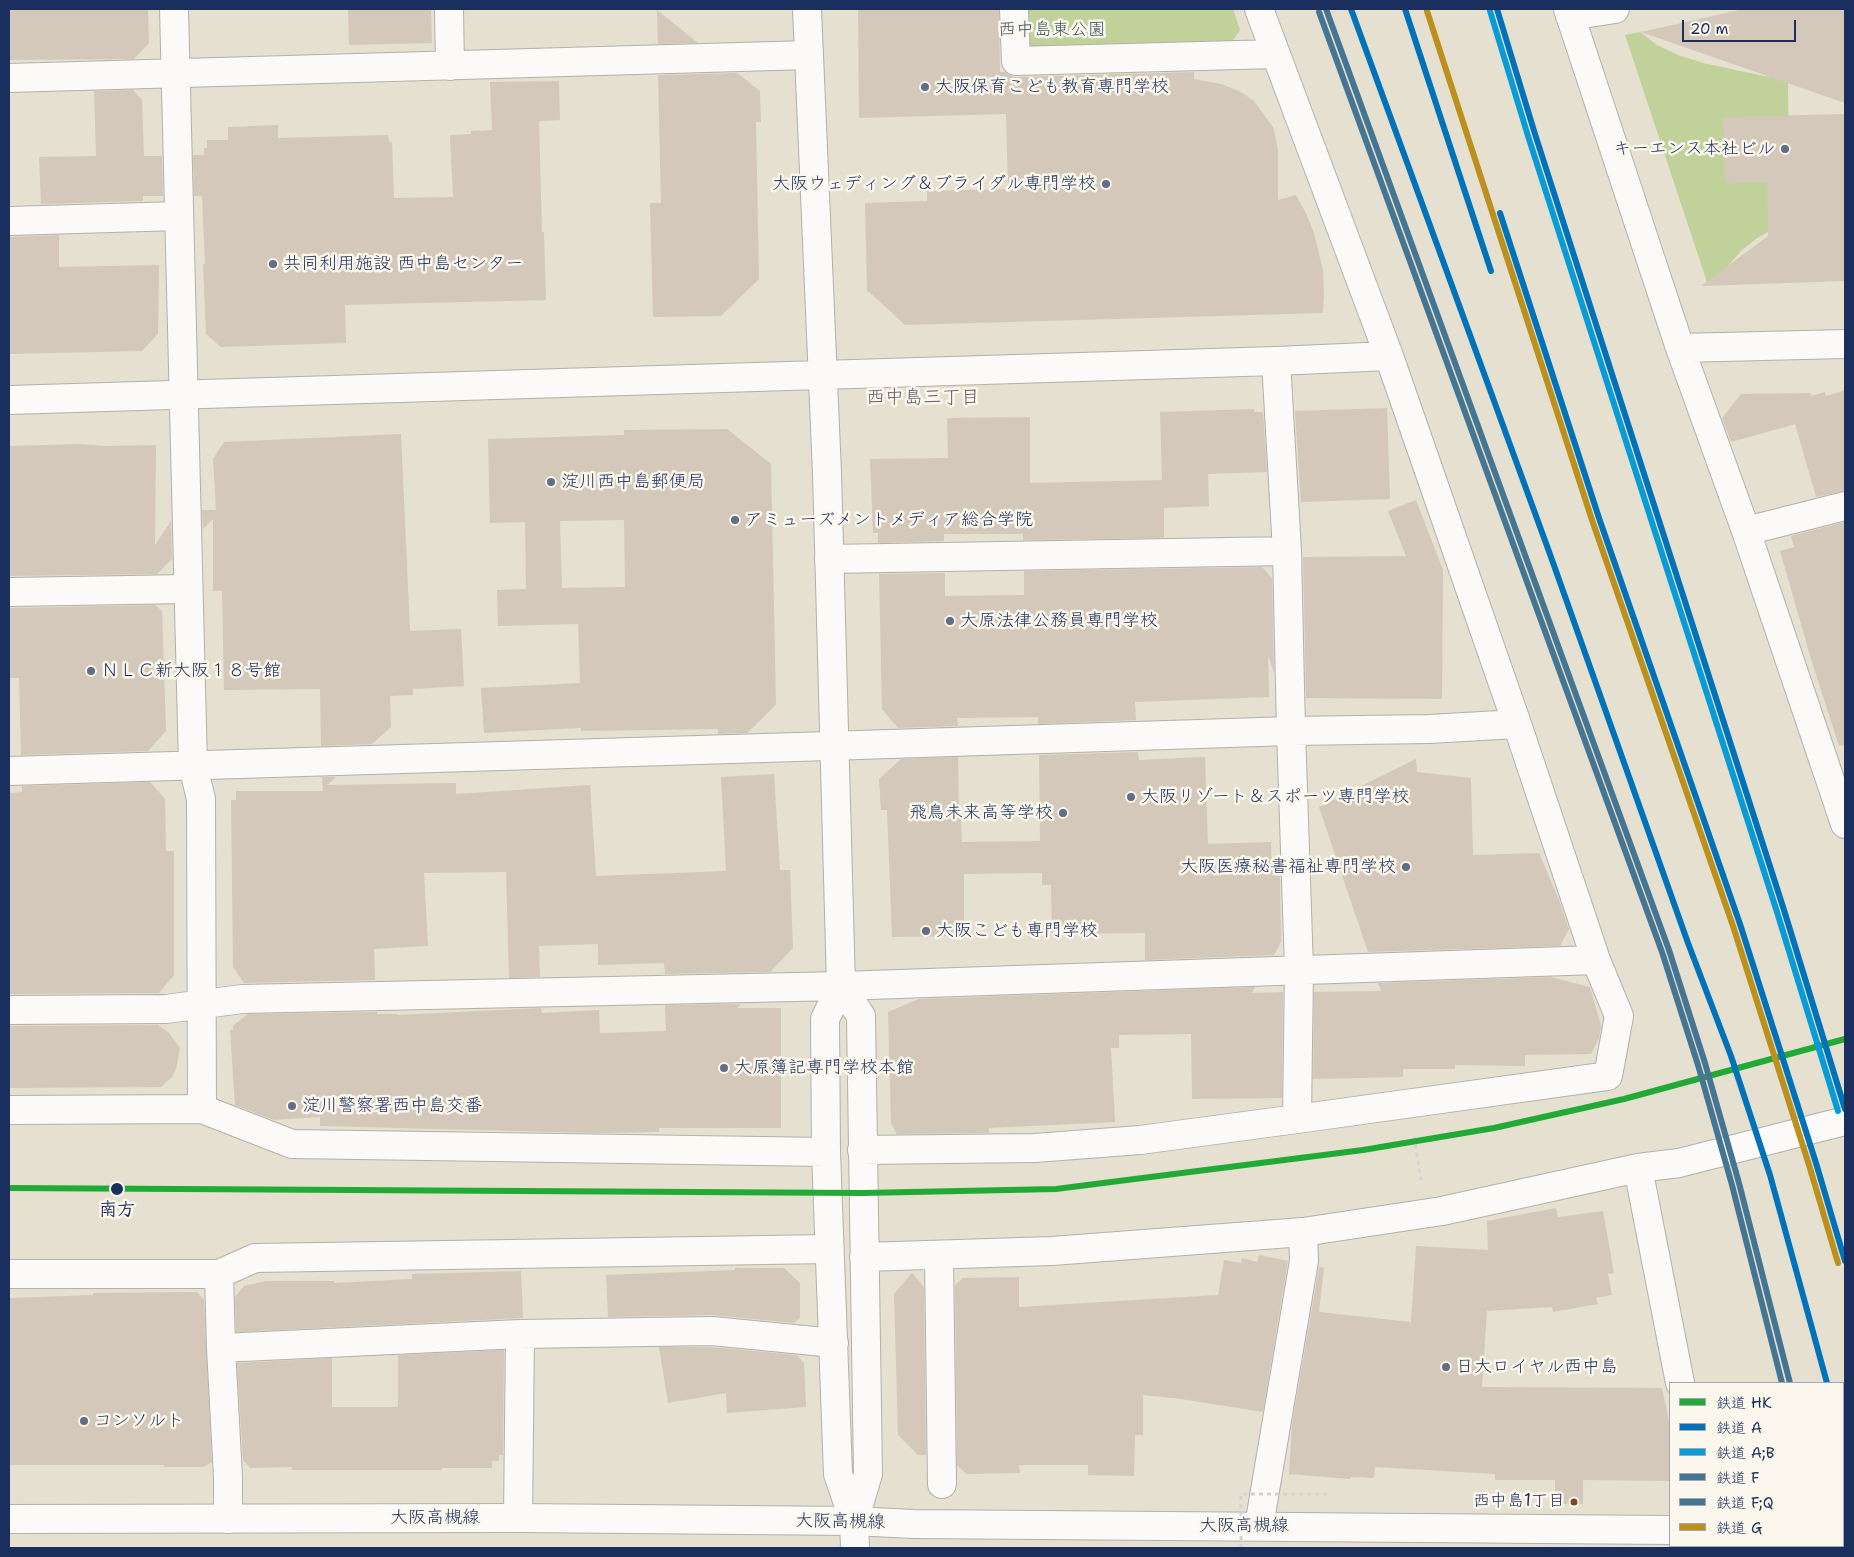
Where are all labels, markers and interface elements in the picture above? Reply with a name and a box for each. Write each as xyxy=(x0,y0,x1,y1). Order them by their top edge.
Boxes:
scale bar xyxy=(1684,10,1798,42)
park label: 西中島東公園 xyxy=(998,19,1106,41)
text: 20 m xyxy=(1690,19,1729,39)
place label: 大阪保育こども教育専門学校 xyxy=(935,76,1169,98)
marker: 大阪保育こども教育専門学校 xyxy=(919,81,931,93)
place label: キーエンス本社ビル xyxy=(1613,138,1775,160)
marker: キーエンス本社ビル xyxy=(1779,143,1791,155)
place label: 大阪ウェディング＆ブライダル専門学校 xyxy=(772,173,1096,195)
marker: 大阪ウェディング＆ブライダル専門学校 xyxy=(1100,178,1112,190)
place label: 共同利用施設 西中島センター xyxy=(283,253,523,275)
marker: 共同利用施設 西中島センター xyxy=(267,258,279,270)
district label: 西中島三丁目 xyxy=(866,387,980,409)
place label: 淀川西中島郵便局 xyxy=(561,471,705,493)
marker: 淀川西中島郵便局 xyxy=(545,476,557,488)
place label: アミューズメントメディア総合学院 xyxy=(745,509,1033,531)
marker: アミューズメントメディア総合学院 xyxy=(729,514,741,526)
place label: 大原法律公務員専門学校 xyxy=(960,610,1158,632)
marker: 大原法律公務員専門学校 xyxy=(944,615,956,627)
place label: ＮＬＣ新大阪１８号館 xyxy=(101,660,281,682)
marker: ＮＬＣ新大阪１８号館 xyxy=(85,665,97,677)
place label: 大阪リゾート＆スポーツ専門学校 xyxy=(1141,786,1410,808)
marker: 大阪リゾート＆スポーツ専門学校 xyxy=(1125,791,1137,803)
place label: 飛鳥未来高等学校 xyxy=(909,802,1053,824)
marker: 飛鳥未来高等学校 xyxy=(1057,807,1069,819)
place label: 大阪医療秘書福祉専門学校 xyxy=(1180,856,1396,878)
marker: 大阪医療秘書福祉専門学校 xyxy=(1400,861,1412,873)
place label: 大阪こども専門学校 xyxy=(936,920,1098,942)
marker: 大阪こども専門学校 xyxy=(920,925,932,937)
place label: 大原簿記専門学校本館 xyxy=(734,1057,914,1079)
marker: 大原簿記専門学校本館 xyxy=(718,1062,730,1074)
place label: 淀川警察署西中島交番 xyxy=(302,1095,482,1117)
marker: 淀川警察署西中島交番 xyxy=(286,1100,298,1112)
marker: 南方 xyxy=(109,1181,125,1197)
place label: 南方 xyxy=(99,1199,135,1221)
place label: 日大ロイヤル西中島 xyxy=(1456,1356,1618,1378)
marker: 日大ロイヤル西中島 xyxy=(1440,1361,1452,1373)
legend xyxy=(1669,1382,1844,1547)
text: 鉄道 HK xyxy=(1716,1393,1772,1413)
place label: コンソルト xyxy=(94,1410,184,1432)
marker: コンソルト xyxy=(78,1415,90,1427)
text: 鉄道 A xyxy=(1716,1418,1762,1438)
text: 鉄道 A;B xyxy=(1716,1443,1775,1463)
text: 鉄道 F xyxy=(1716,1468,1760,1488)
place label: 西中島1丁目 xyxy=(1473,1492,1565,1512)
text: 鉄道 F;Q xyxy=(1716,1493,1774,1513)
marker: 西中島1丁目 xyxy=(1569,1497,1579,1507)
street label: 大阪高槻線 xyxy=(390,1507,480,1529)
street label: 大阪高槻線 xyxy=(795,1510,885,1534)
street label: 大阪高槻線 xyxy=(1199,1515,1289,1537)
text: 鉄道 G xyxy=(1716,1518,1762,1538)

